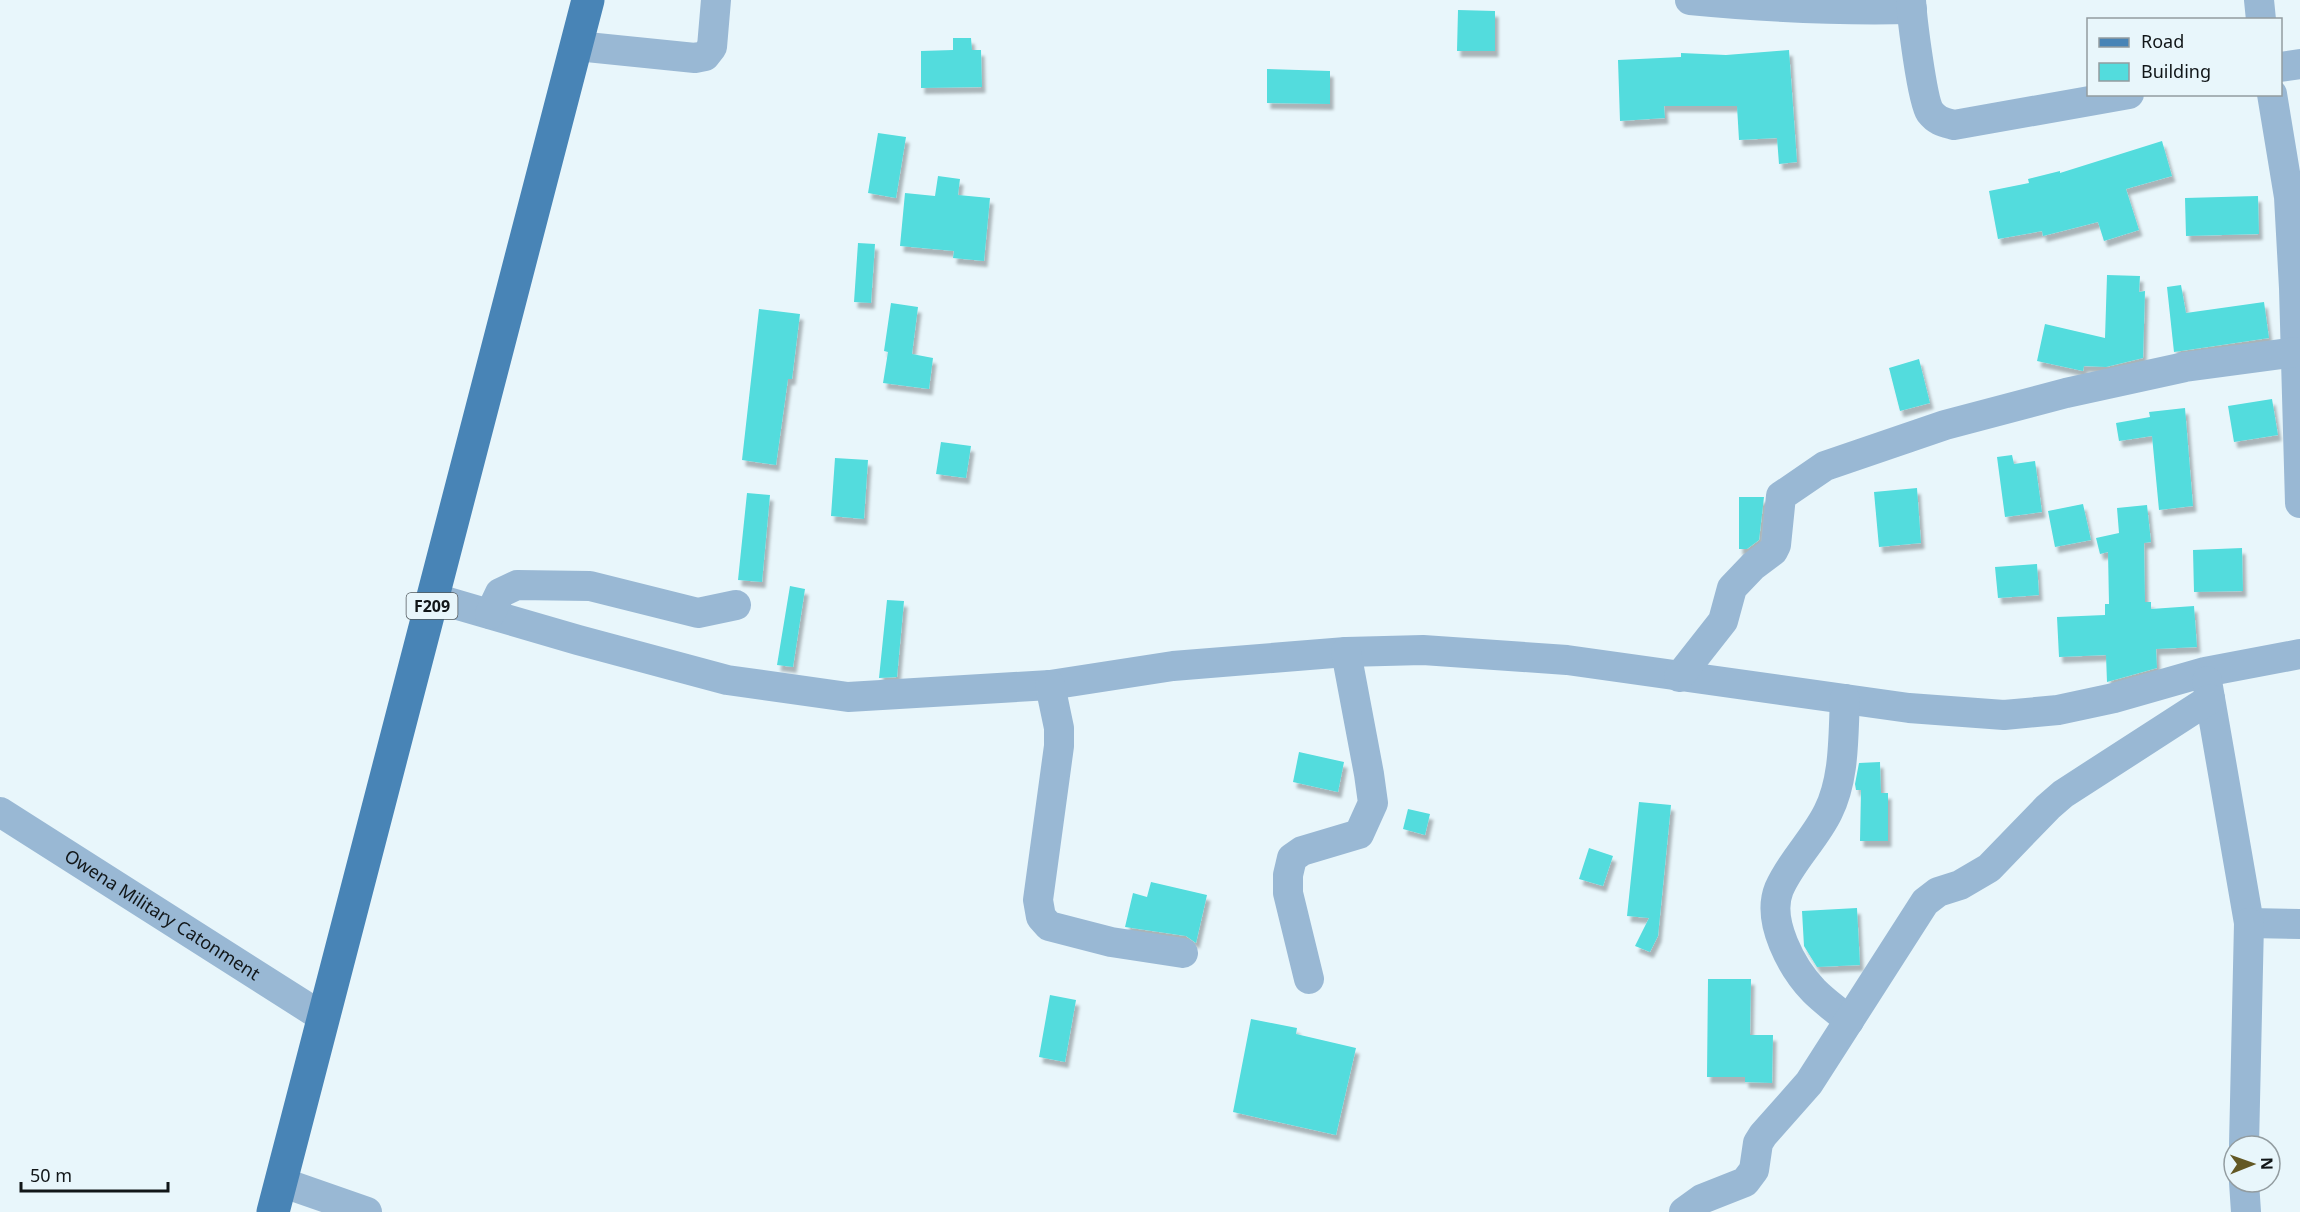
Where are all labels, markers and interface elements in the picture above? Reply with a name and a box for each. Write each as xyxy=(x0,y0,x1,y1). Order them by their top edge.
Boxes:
legend xyxy=(2087,18,2282,96)
text: Road xyxy=(2141,29,2184,53)
text: Building xyxy=(2141,59,2211,83)
road number: F209 xyxy=(406,593,458,619)
street label: Owena Military Catonment xyxy=(60,843,265,986)
north arrow xyxy=(2222,1134,2282,1194)
scale bar xyxy=(21,1155,168,1193)
text: N xyxy=(2256,1157,2278,1170)
text: 50 m xyxy=(30,1163,72,1187)

